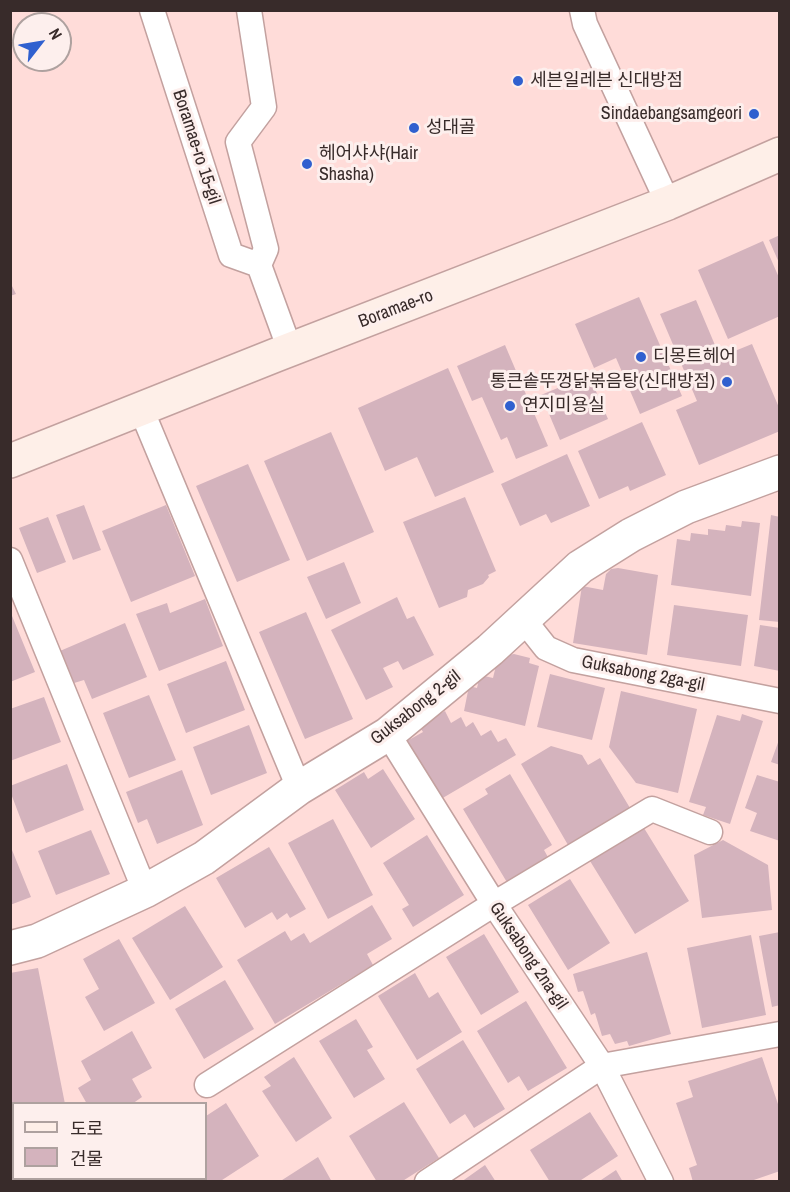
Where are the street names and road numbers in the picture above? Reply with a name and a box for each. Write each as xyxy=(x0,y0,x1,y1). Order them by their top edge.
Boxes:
street label: Boramae-ro 15-gil xyxy=(167,87,225,207)
street label: Boramae-ro xyxy=(356,285,436,333)
street label: Guksabong 2ga-gil xyxy=(580,651,706,697)
street label: Guksabong 2-gil xyxy=(367,666,465,750)
street label: Guksabong 2na-gil xyxy=(484,898,572,1014)

